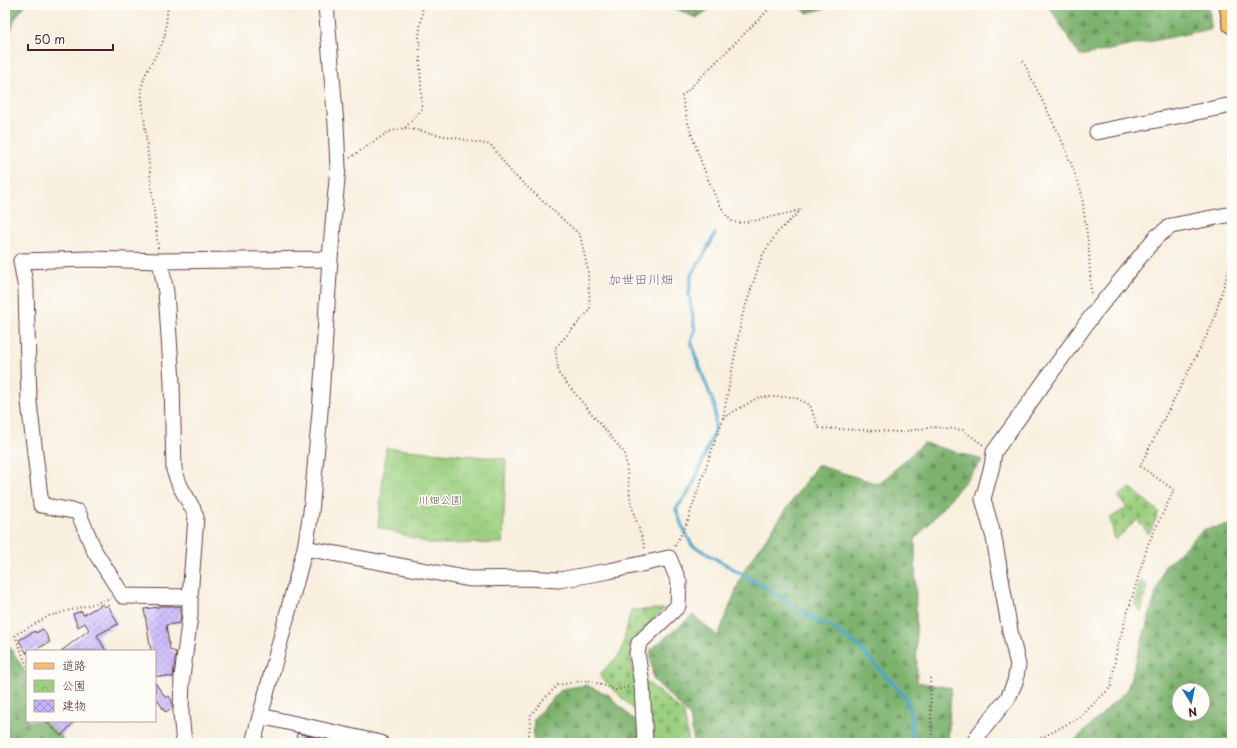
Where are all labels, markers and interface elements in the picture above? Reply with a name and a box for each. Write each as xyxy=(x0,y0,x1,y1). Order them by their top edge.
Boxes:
scale bar xyxy=(28,26,113,52)
text: 50 m xyxy=(34,30,65,48)
district label: 加世田川畑 xyxy=(608,269,674,288)
park label: 川畑公園 xyxy=(418,491,462,508)
legend xyxy=(26,650,156,722)
text: 道路 xyxy=(62,656,86,674)
text: 公園 xyxy=(62,676,86,694)
north arrow xyxy=(1171,682,1211,722)
text: 建物 xyxy=(62,696,86,714)
text: N xyxy=(1187,703,1199,722)

